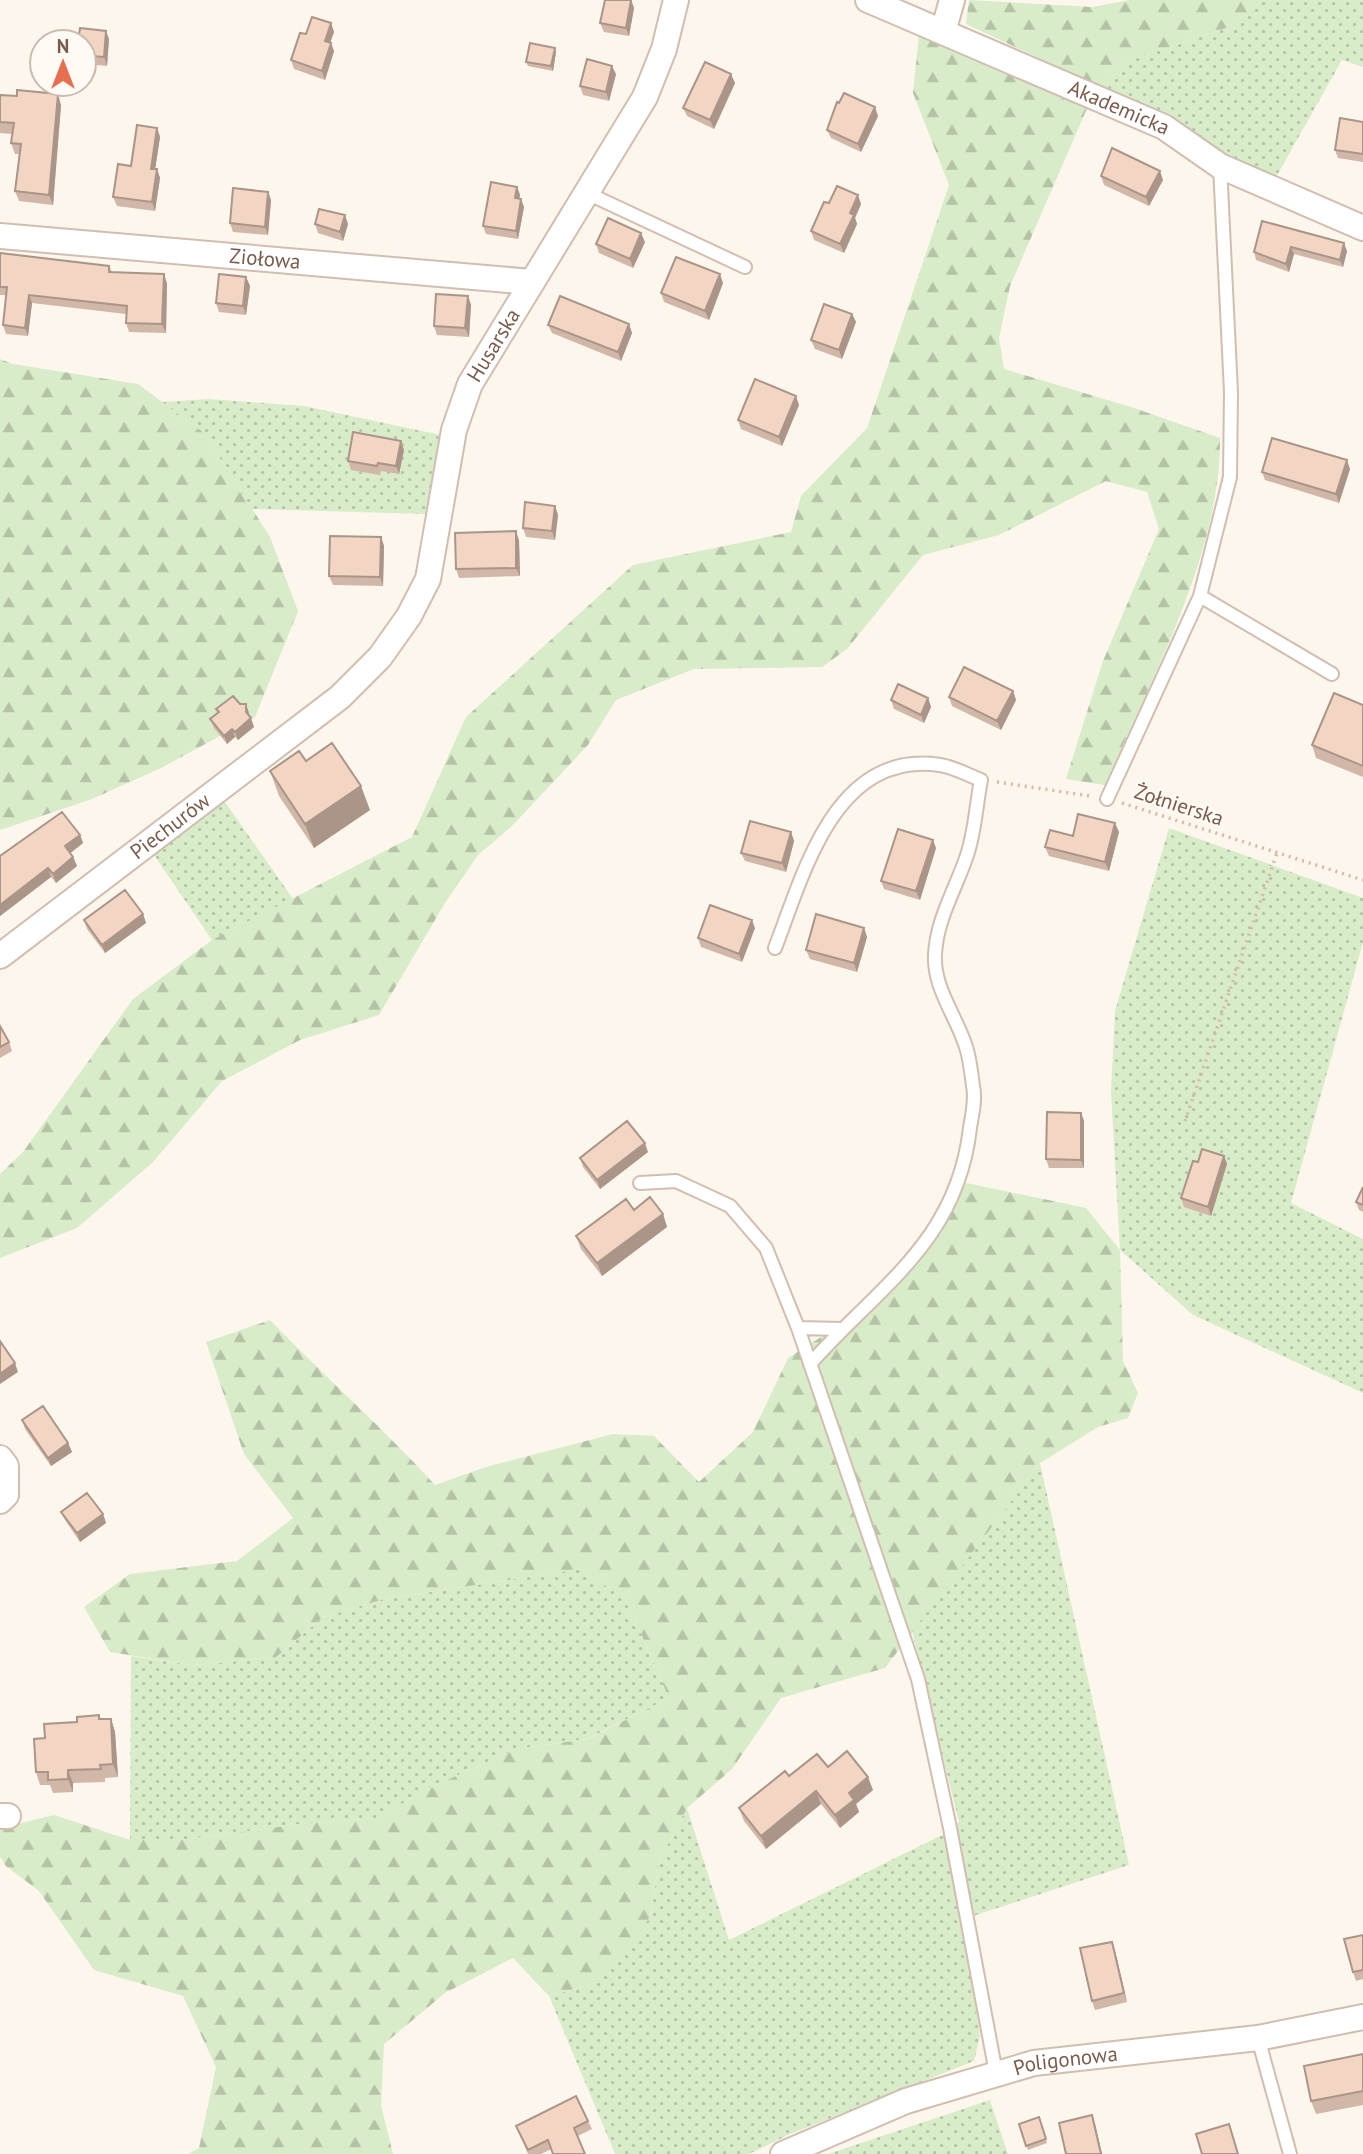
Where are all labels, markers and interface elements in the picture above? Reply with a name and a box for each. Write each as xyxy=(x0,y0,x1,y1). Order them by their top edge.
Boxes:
north arrow xyxy=(28,28,98,98)
text: N xyxy=(57,34,69,58)
street label: Akademicka xyxy=(1064,74,1174,141)
street label: Ziołowa xyxy=(228,242,302,275)
street label: Husarska xyxy=(460,303,526,387)
street label: Żołnierska xyxy=(1131,777,1227,832)
street label: Piechurów xyxy=(124,786,216,865)
street label: Poligonowa xyxy=(1010,2040,1119,2081)

